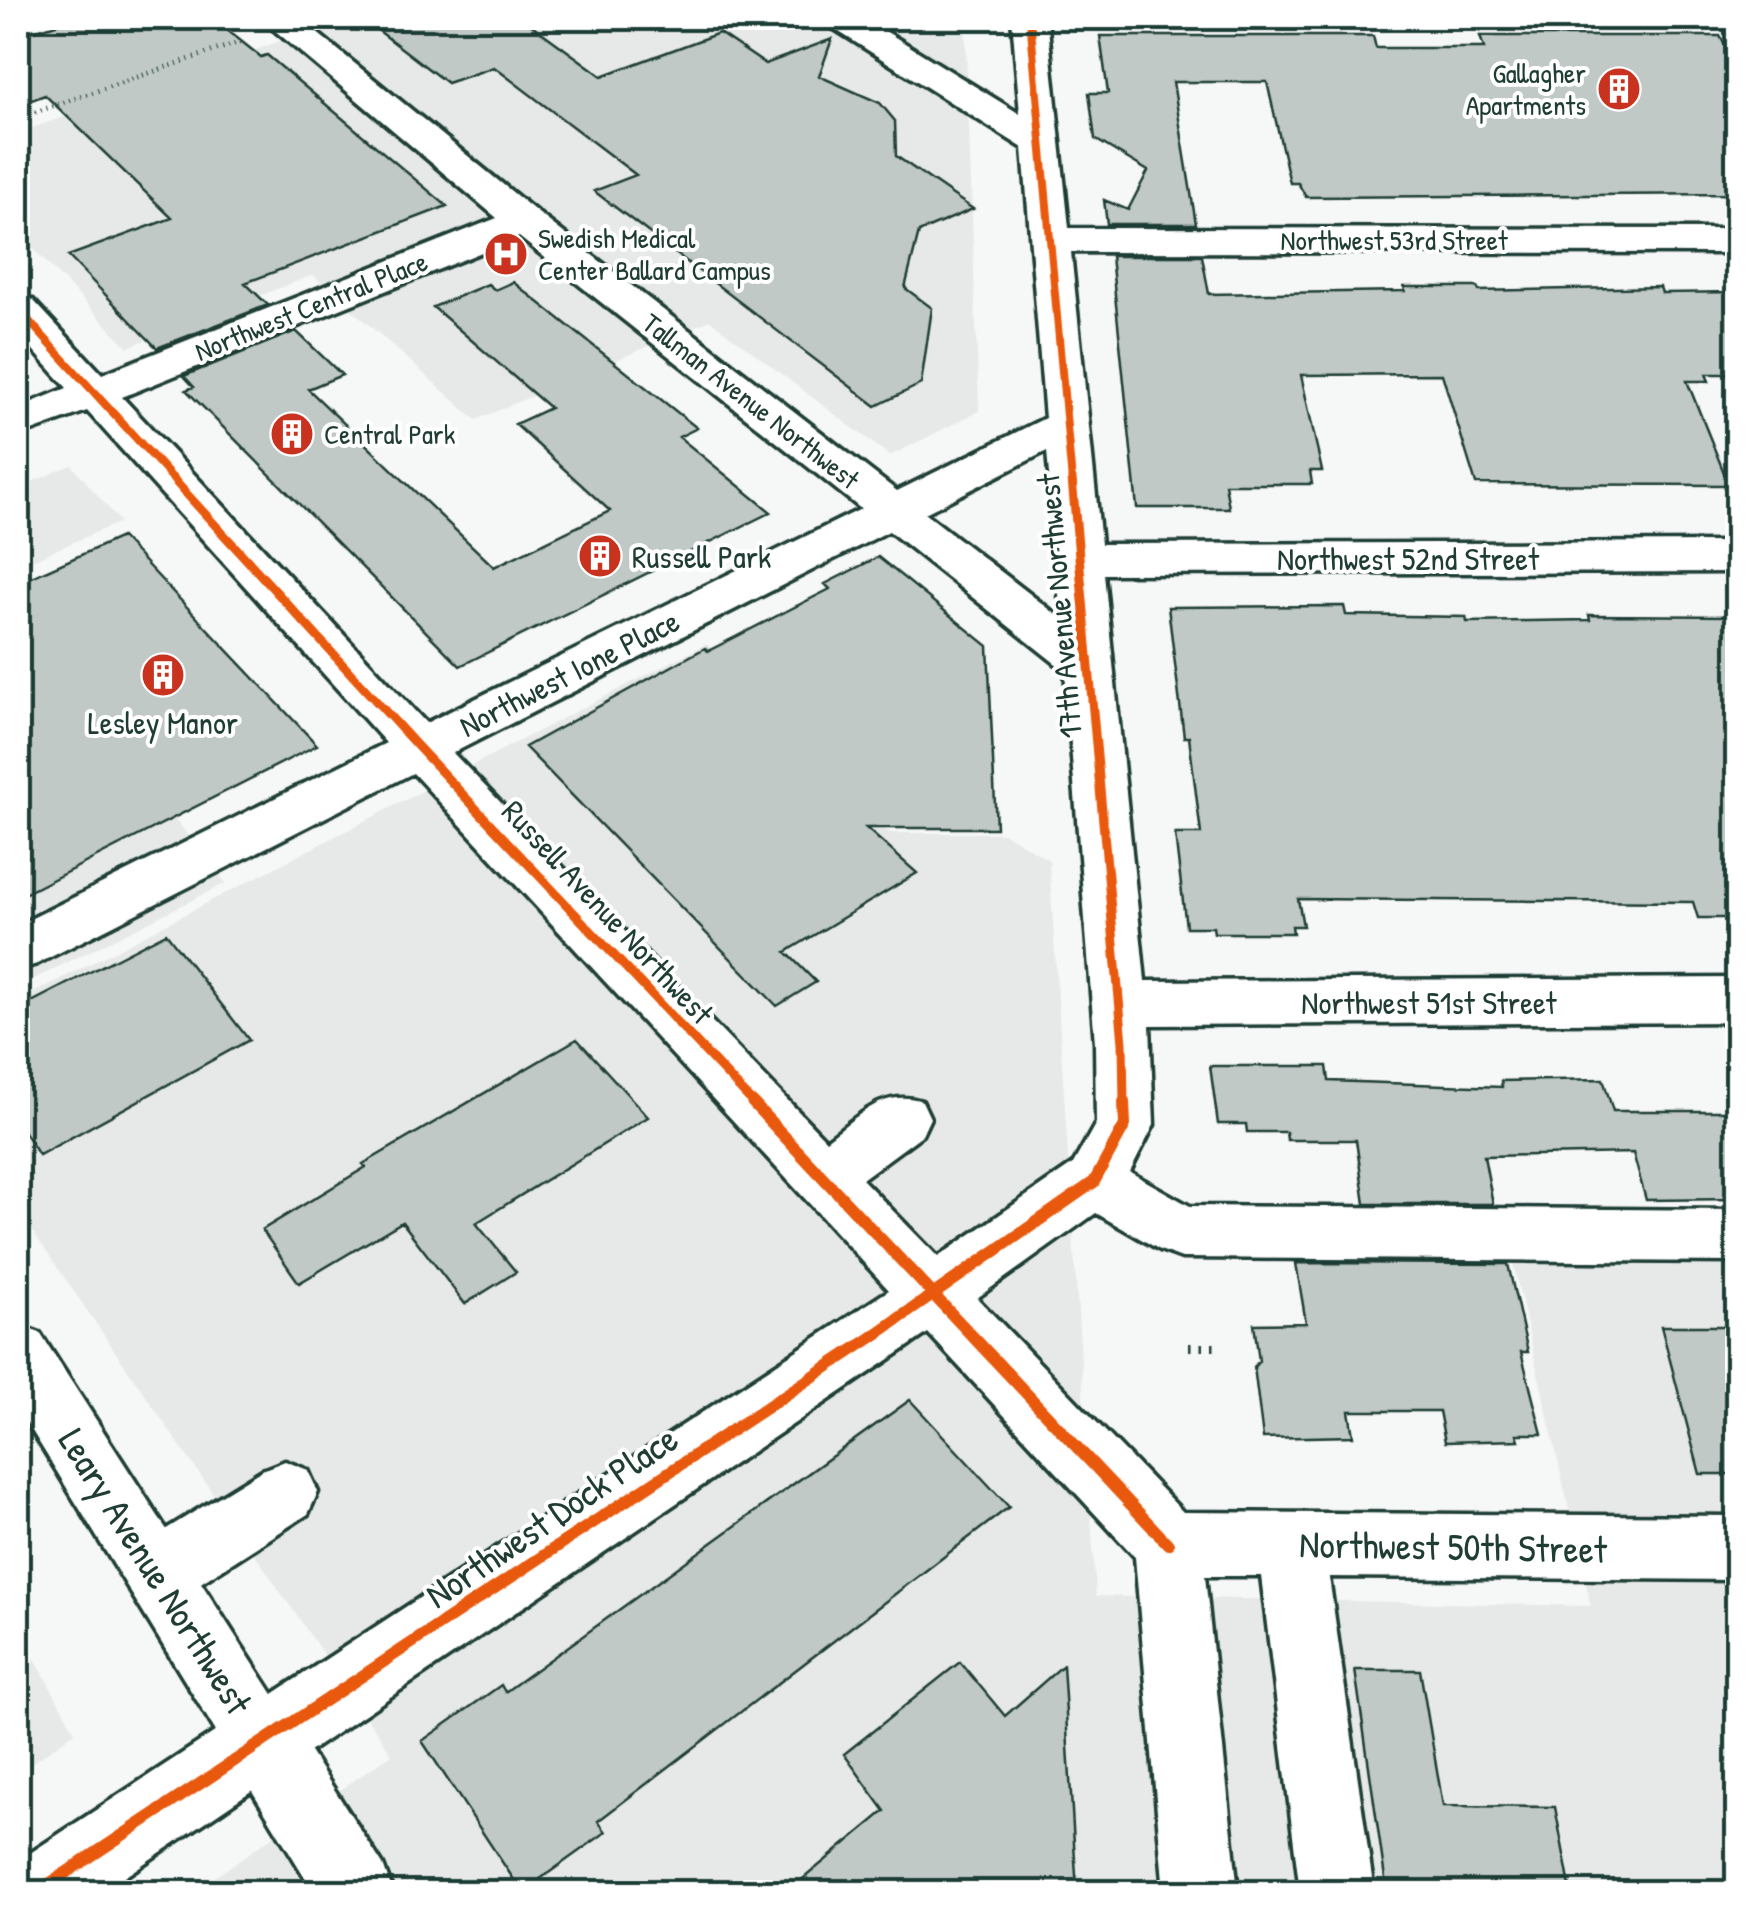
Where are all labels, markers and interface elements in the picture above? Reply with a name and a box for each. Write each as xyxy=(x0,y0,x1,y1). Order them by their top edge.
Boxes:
place label: Gallagher Apartments xyxy=(1466,54,1586,124)
building icon: Gallagher Apartments xyxy=(1596,66,1642,112)
place label: Swedish Medical Center Ballard Campus xyxy=(538,219,771,289)
street label: Northwest 53rd Street xyxy=(1280,221,1508,259)
hospital icon: Swedish Medical Center Ballard Campus xyxy=(483,231,529,277)
street label: Northwest Central Place xyxy=(189,242,433,370)
street label: Tallman Avenue Northwest xyxy=(635,304,868,498)
building icon: Central Park xyxy=(269,411,315,457)
place label: Central Park xyxy=(324,415,456,453)
street label: 17th Avenue Northwest xyxy=(1026,471,1092,740)
building icon: Russell Park xyxy=(577,533,623,579)
place label: Russell Park xyxy=(632,535,771,578)
street label: Northwest 52nd Street xyxy=(1277,537,1540,580)
street label: Northwest Ione Place xyxy=(452,599,687,747)
building icon: Lesley Manor xyxy=(140,652,186,698)
place label: Lesley Manor xyxy=(88,701,238,744)
street label: Russell Avenue Northwest xyxy=(493,791,724,1034)
street label: Northwest 51st Street xyxy=(1301,981,1558,1024)
street label: Northwest Dock Place xyxy=(415,1412,687,1620)
street label: Leary Avenue Northwest xyxy=(47,1418,266,1725)
street label: Northwest 50th Street xyxy=(1299,1517,1608,1575)

